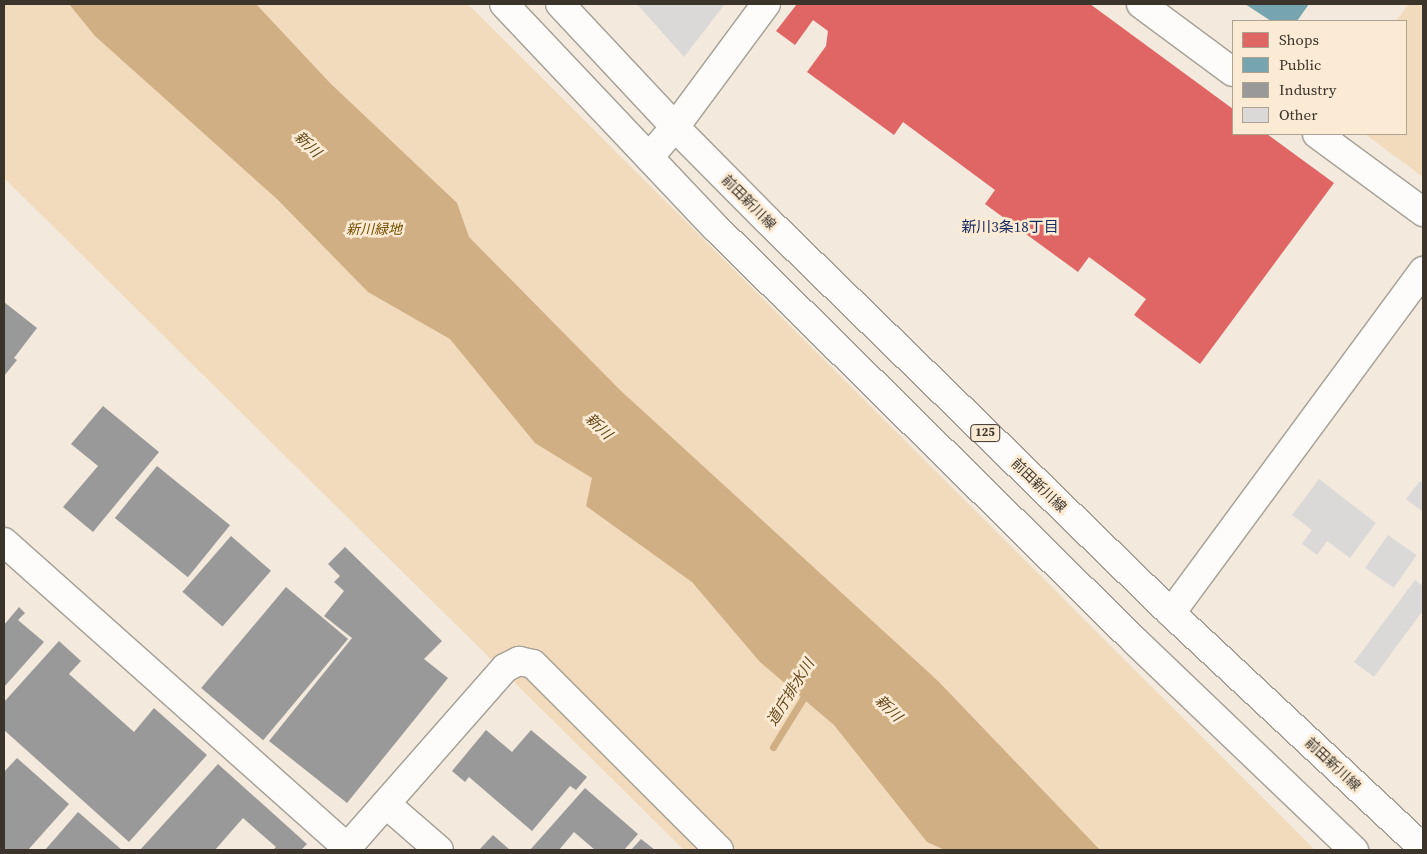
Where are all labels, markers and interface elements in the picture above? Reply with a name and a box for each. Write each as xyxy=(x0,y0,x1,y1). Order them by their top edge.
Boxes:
legend xyxy=(1232,20,1407,135)
text: Shops xyxy=(1279,29,1319,50)
text: Public xyxy=(1279,54,1321,75)
text: Industry xyxy=(1279,79,1336,100)
text: Other xyxy=(1279,104,1318,125)
water label: 新川 xyxy=(291,127,325,161)
street label: 前田新川線 xyxy=(718,171,780,233)
district label: 新川3条18丁目 xyxy=(961,218,1059,236)
park label: 新川緑地 xyxy=(346,221,402,237)
water label: 新川 xyxy=(582,409,616,443)
road number: 125 xyxy=(970,423,1000,442)
street label: 前田新川線 xyxy=(1008,455,1070,515)
water label: 道庁排水川 xyxy=(762,655,818,729)
water label: 新川 xyxy=(872,691,906,725)
street label: 前田新川線 xyxy=(1302,734,1364,794)

